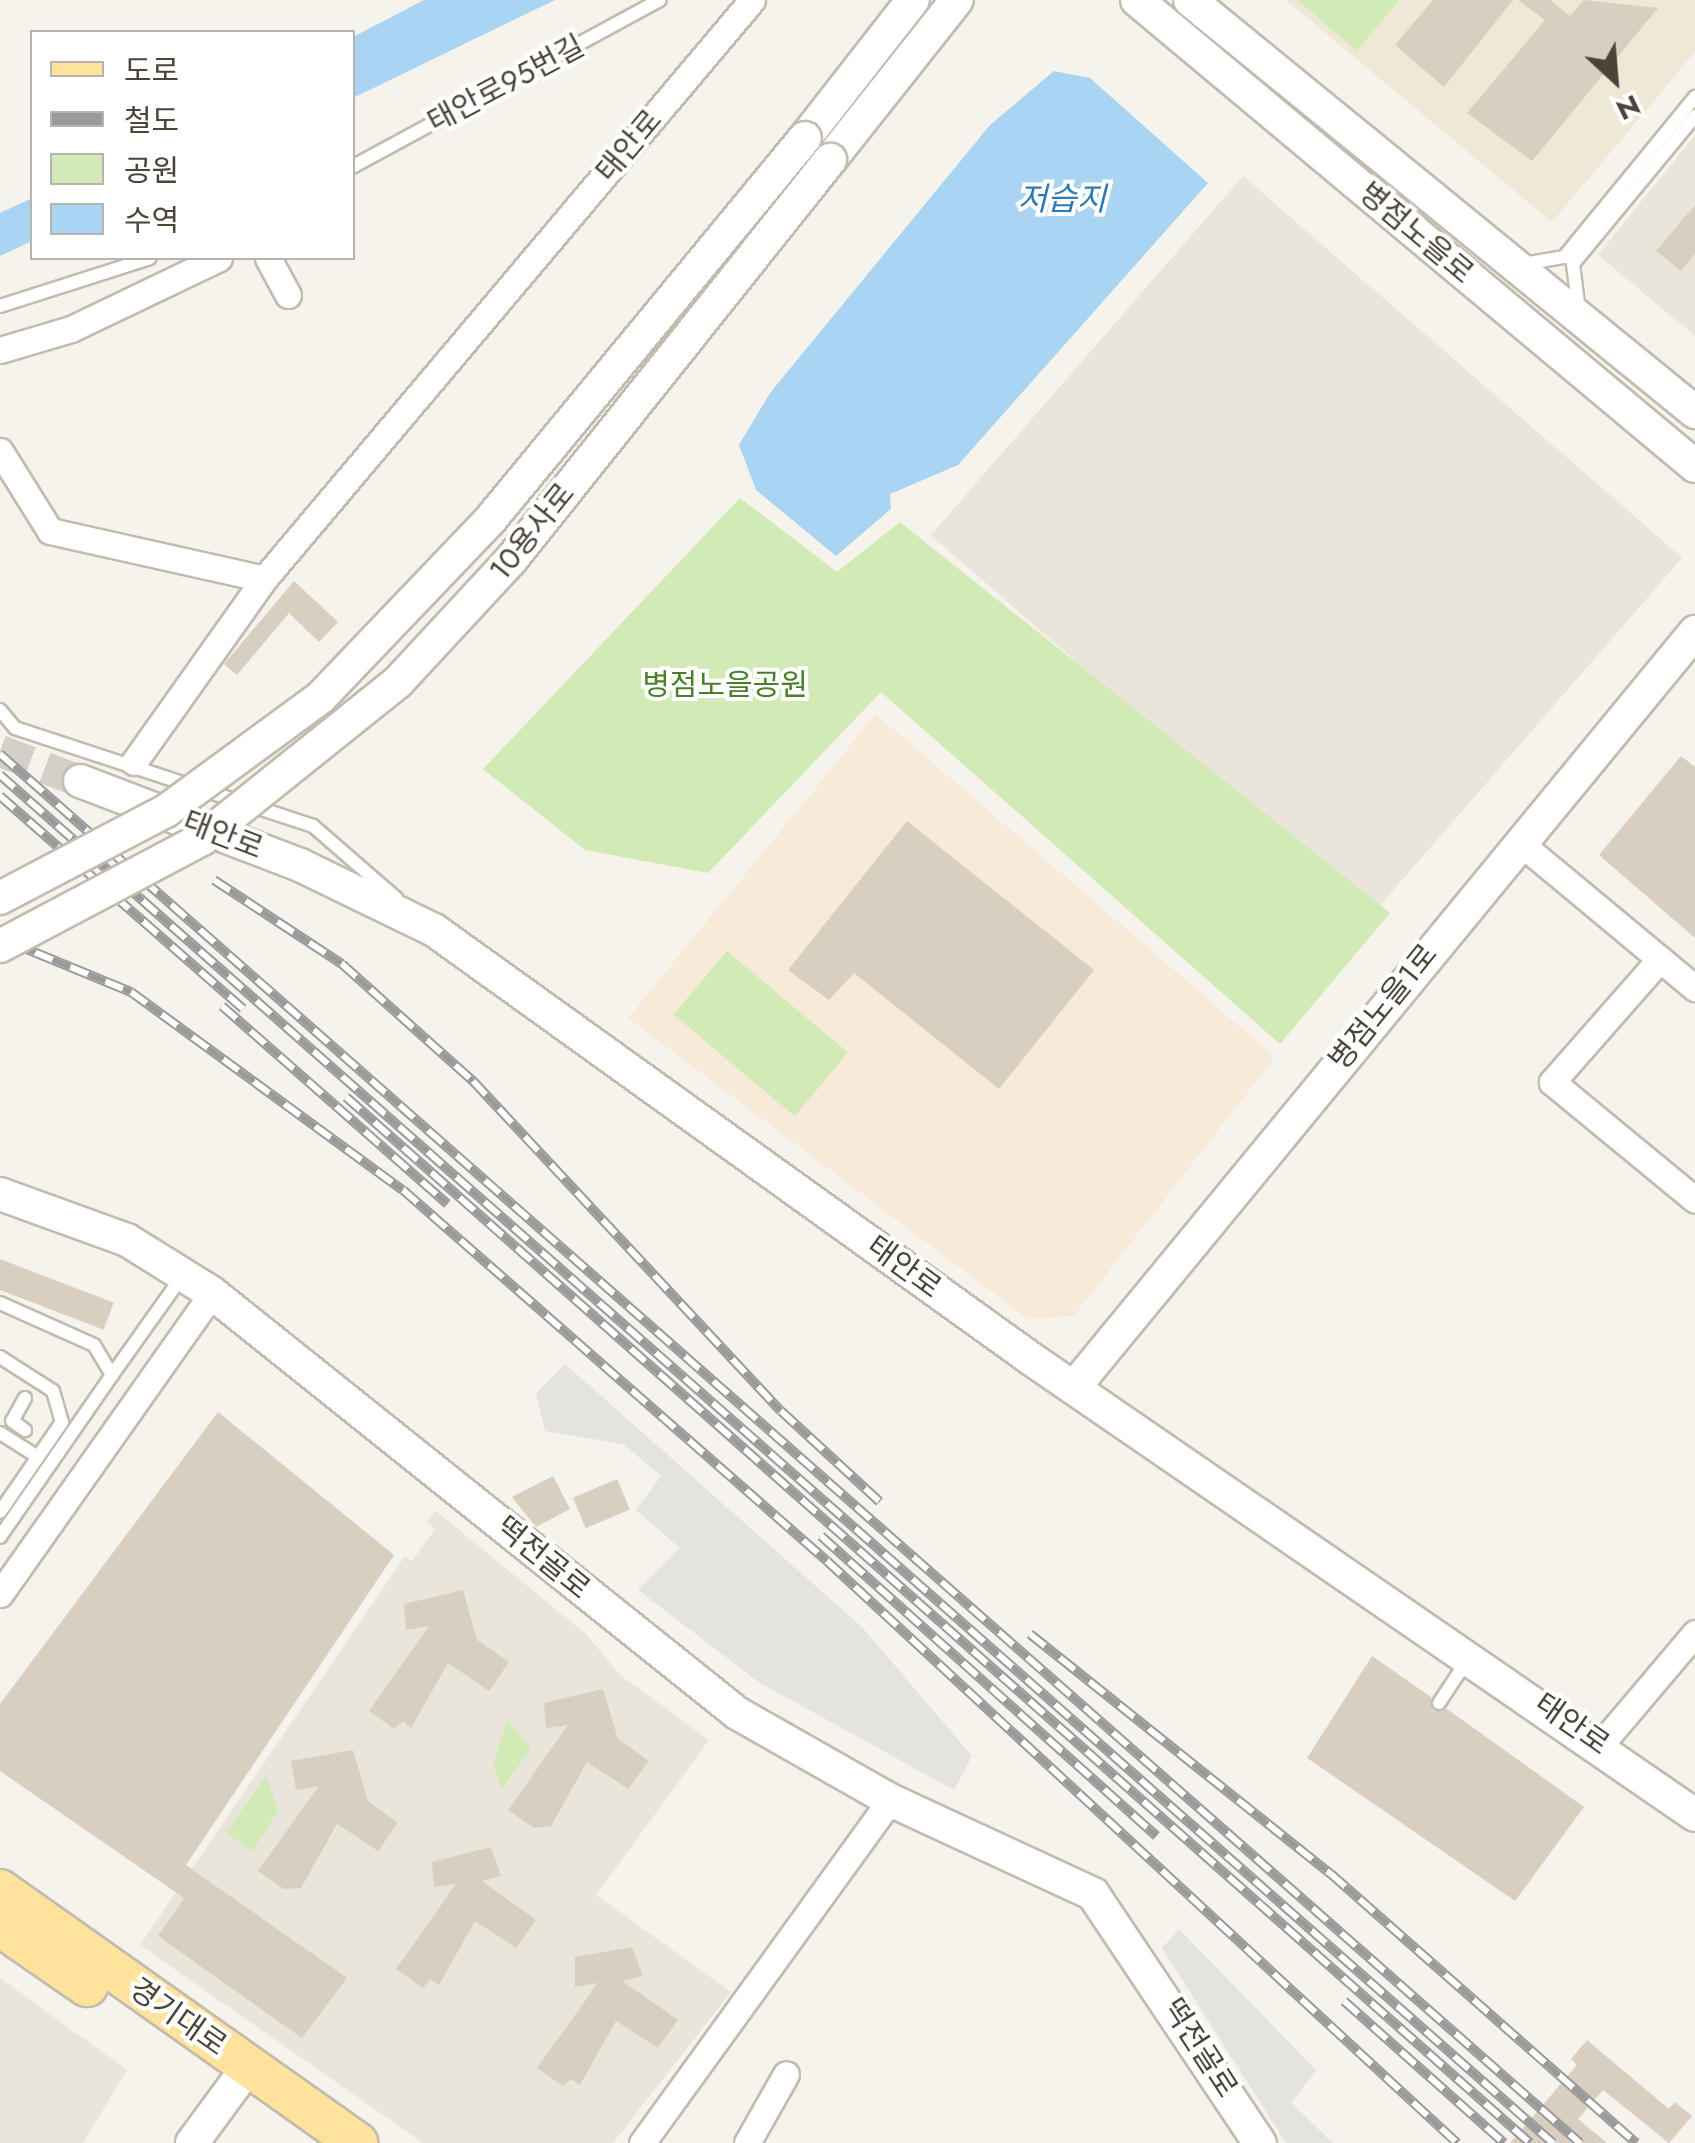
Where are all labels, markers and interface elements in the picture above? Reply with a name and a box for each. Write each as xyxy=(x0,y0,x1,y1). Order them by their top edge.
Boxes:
street label: 태안로95번길 xyxy=(422,28,590,140)
legend xyxy=(30,30,355,260)
north arrow xyxy=(1565,30,1665,130)
text: 도로 xyxy=(124,49,179,92)
text: N xyxy=(1609,84,1647,131)
text: 철도 xyxy=(124,99,179,142)
street label: 태안로 xyxy=(589,103,669,189)
text: 공원 xyxy=(124,149,179,192)
street label: 병점노을로 xyxy=(1352,175,1480,291)
water label: 저습지 xyxy=(1018,180,1106,218)
text: 수역 xyxy=(124,199,179,242)
street label: 10용사로 xyxy=(482,476,582,588)
park label: 병점노을공원 xyxy=(642,667,808,703)
street label: 태안로 xyxy=(178,803,268,867)
street label: 병점노을1로 xyxy=(1321,937,1445,1077)
street label: 태안로 xyxy=(860,1228,948,1306)
street label: 떡전골로 xyxy=(489,1509,597,1607)
street label: 태안로 xyxy=(1528,1686,1616,1762)
street label: 경기대로 xyxy=(122,1971,234,2063)
street label: 떡전골로 xyxy=(1155,1992,1245,2104)

